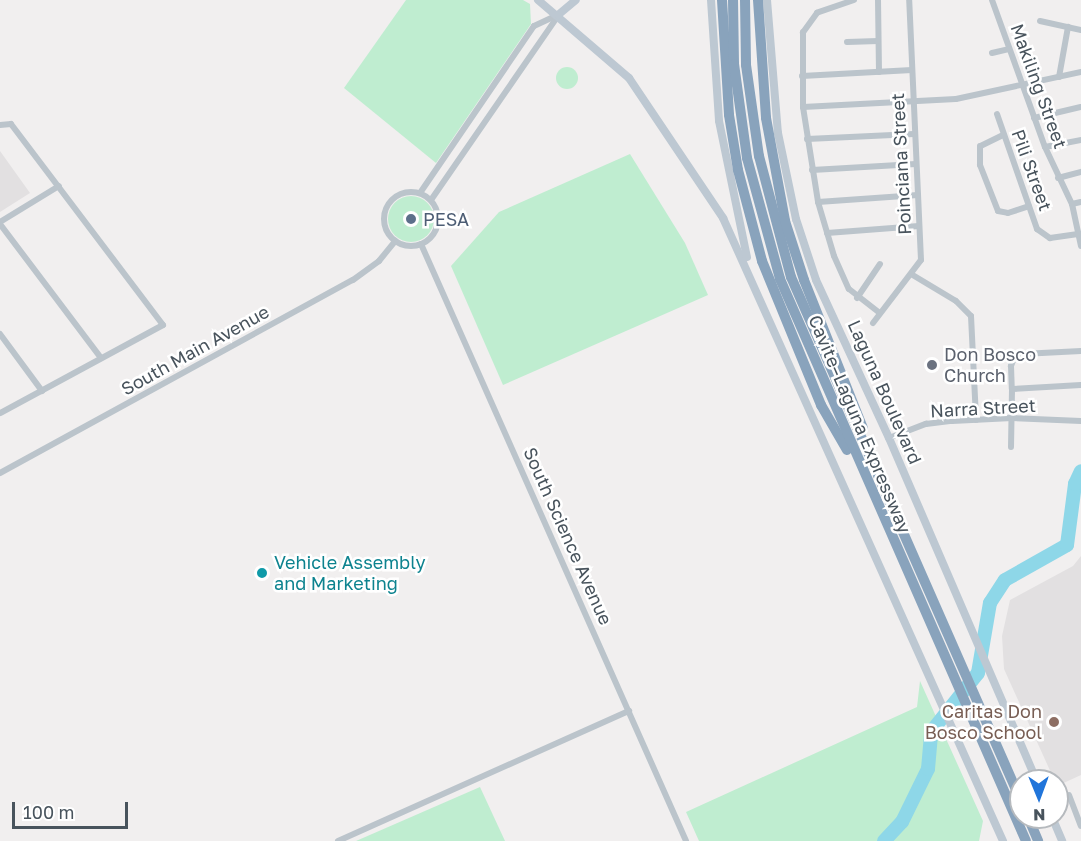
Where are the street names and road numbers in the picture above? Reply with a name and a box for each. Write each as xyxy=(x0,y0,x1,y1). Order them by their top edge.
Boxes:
street label: Makiling Street xyxy=(1006,21,1072,151)
street label: Poinciana Street xyxy=(886,92,916,236)
street label: Pili Street xyxy=(1007,126,1057,214)
street label: South Main Avenue xyxy=(117,300,273,400)
street label: Cavite–Laguna Expressway xyxy=(804,312,916,536)
street label: Laguna Boulevard xyxy=(844,317,926,467)
street label: Narra Street xyxy=(930,394,1036,422)
street label: South Science Avenue xyxy=(519,444,617,628)

